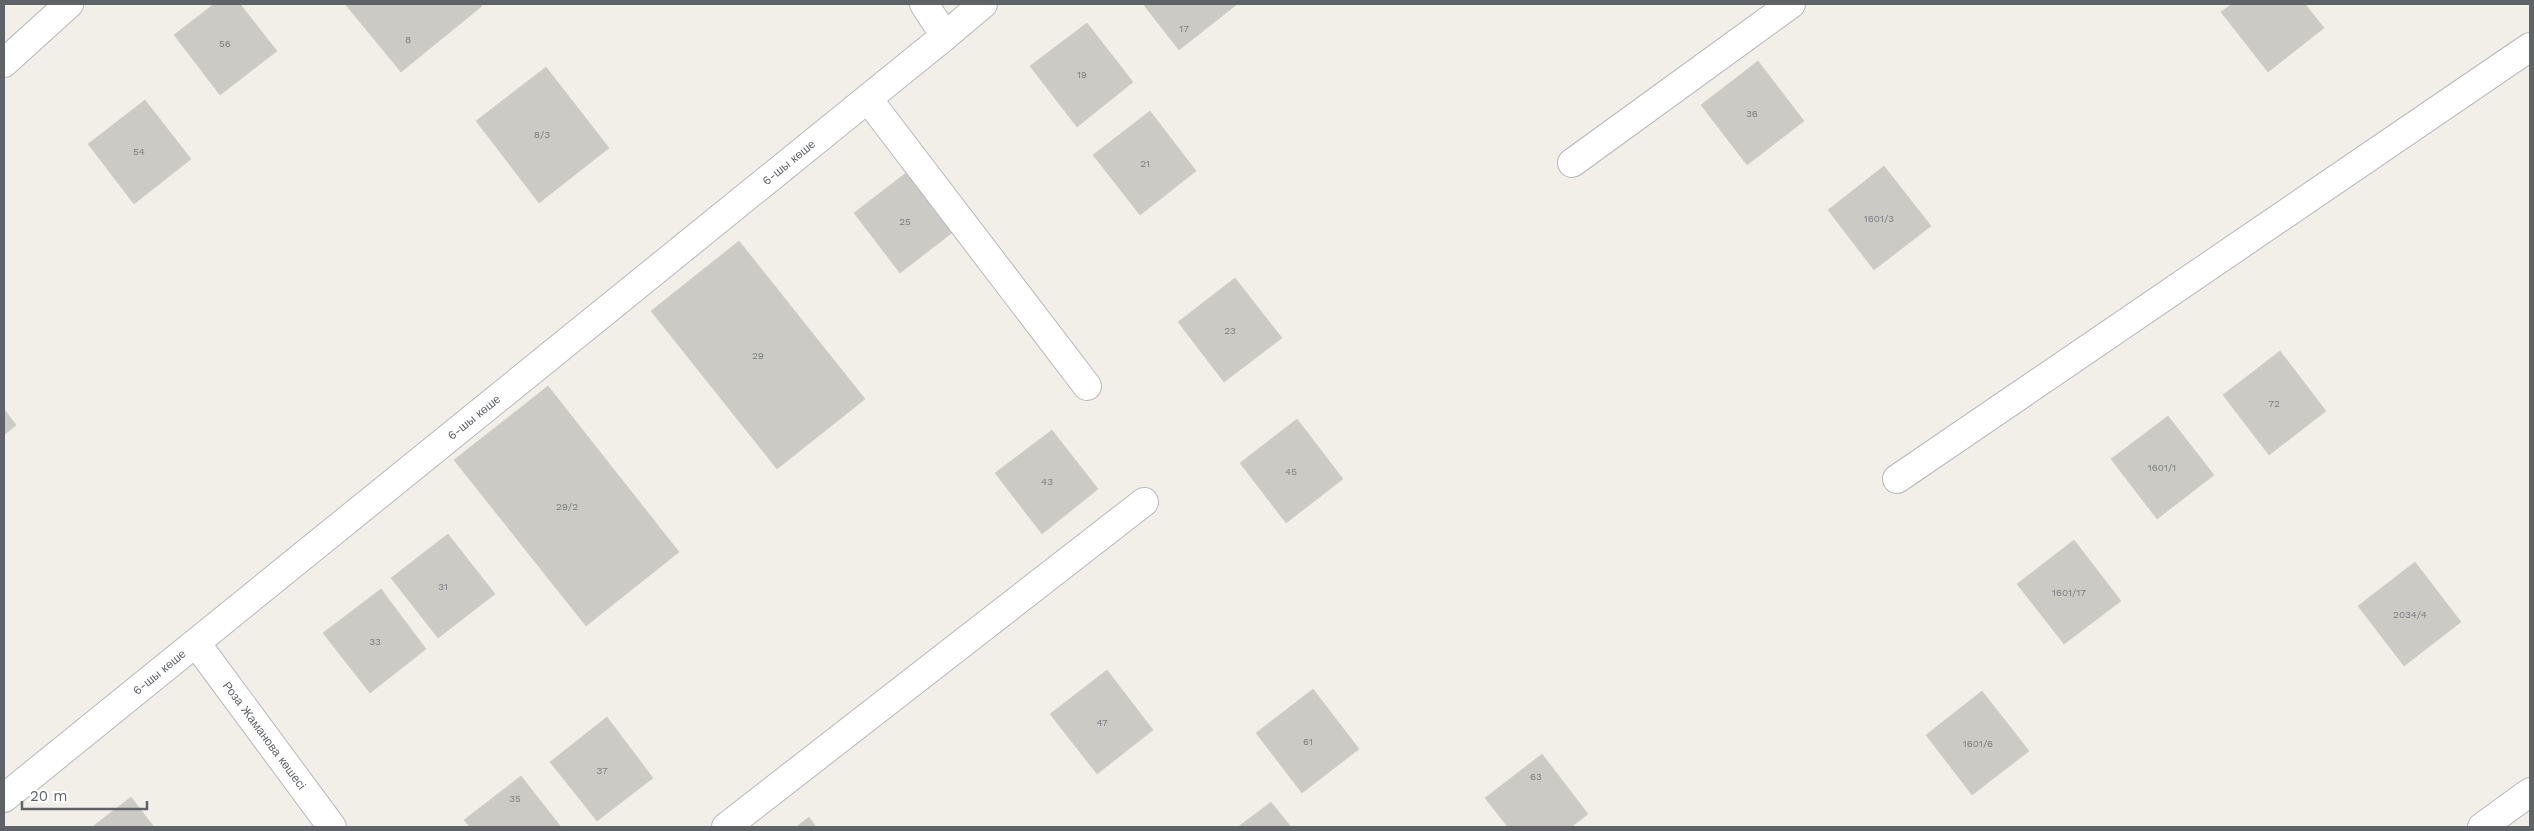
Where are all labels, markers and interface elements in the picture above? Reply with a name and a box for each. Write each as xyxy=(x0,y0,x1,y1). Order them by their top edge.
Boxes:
house number: 17 xyxy=(1179,23,1189,34)
house number: 8 xyxy=(405,34,411,45)
house number: 56 xyxy=(219,38,231,49)
house number: 19 xyxy=(1077,69,1087,80)
house number: 36 xyxy=(1746,108,1758,119)
house number: 8/3 xyxy=(534,129,550,140)
street label: 6-шы көше xyxy=(760,137,818,188)
house number: 54 xyxy=(133,146,145,157)
house number: 21 xyxy=(1140,158,1150,169)
house number: 1601/3 xyxy=(1864,213,1894,224)
house number: 25 xyxy=(899,216,911,227)
house number: 23 xyxy=(1224,325,1236,336)
house number: 29 xyxy=(752,350,764,361)
street label: 6-шы көше xyxy=(445,391,504,443)
house number: 72 xyxy=(2268,398,2280,409)
house number: 1601/1 xyxy=(2148,462,2176,473)
house number: 45 xyxy=(1285,466,1297,477)
house number: 43 xyxy=(1041,476,1053,487)
house number: 29/2 xyxy=(556,501,578,512)
house number: 31 xyxy=(438,581,448,592)
house number: 1601/17 xyxy=(2052,587,2086,598)
house number: 2034/4 xyxy=(2393,609,2427,620)
house number: 33 xyxy=(369,636,381,647)
street label: 6-шы көше xyxy=(130,646,189,698)
street label: Роза Жаманова көшесі xyxy=(220,679,309,792)
house number: 47 xyxy=(1096,717,1108,728)
house number: 61 xyxy=(1303,736,1313,747)
house number: 1601/6 xyxy=(1963,738,1993,749)
house number: 37 xyxy=(596,765,608,776)
house number: 63 xyxy=(1530,771,1542,782)
scale bar xyxy=(22,778,148,810)
text: 20 m xyxy=(30,787,68,805)
house number: 35 xyxy=(509,793,521,804)

